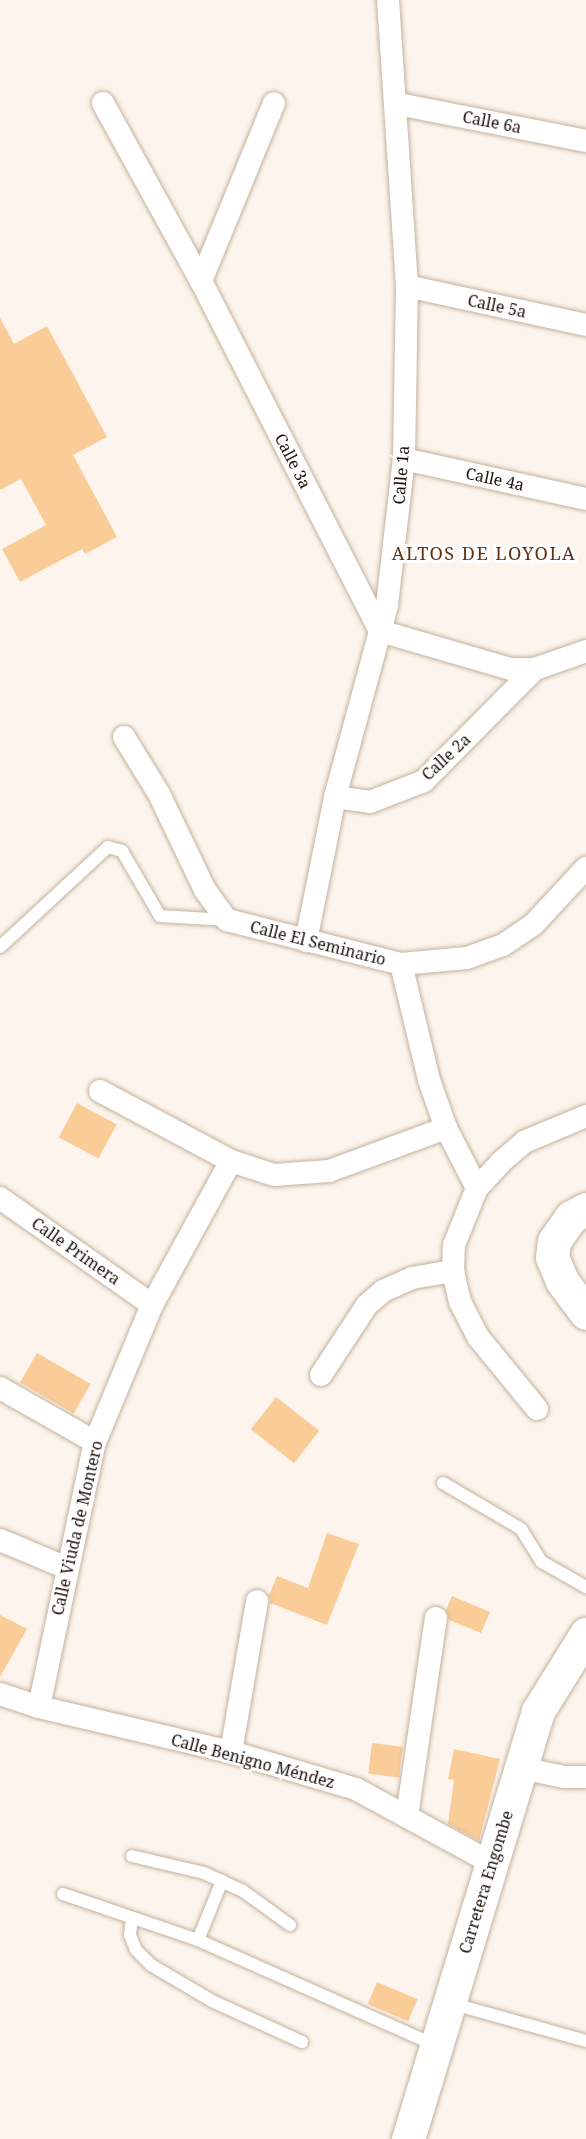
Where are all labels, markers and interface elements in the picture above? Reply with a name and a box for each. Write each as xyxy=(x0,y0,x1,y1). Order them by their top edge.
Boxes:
street label: Calle 6a xyxy=(461,107,523,137)
street label: Calle 5a xyxy=(466,290,528,322)
street label: Calle 3a xyxy=(271,430,315,492)
street label: Calle 1a xyxy=(389,445,413,505)
street label: Calle 4a xyxy=(464,463,526,495)
district label: ALTOS DE LOYOLA xyxy=(392,542,576,564)
street label: Calle 2a xyxy=(418,730,474,784)
street label: Calle El Seminario xyxy=(248,917,388,969)
street label: Calle Primera xyxy=(28,1213,124,1289)
street label: Calle Viuda de Montero xyxy=(48,1439,106,1617)
street label: Calle Benigno Méndez xyxy=(169,1730,337,1792)
street label: Carretera Engombe xyxy=(455,1808,517,1956)

